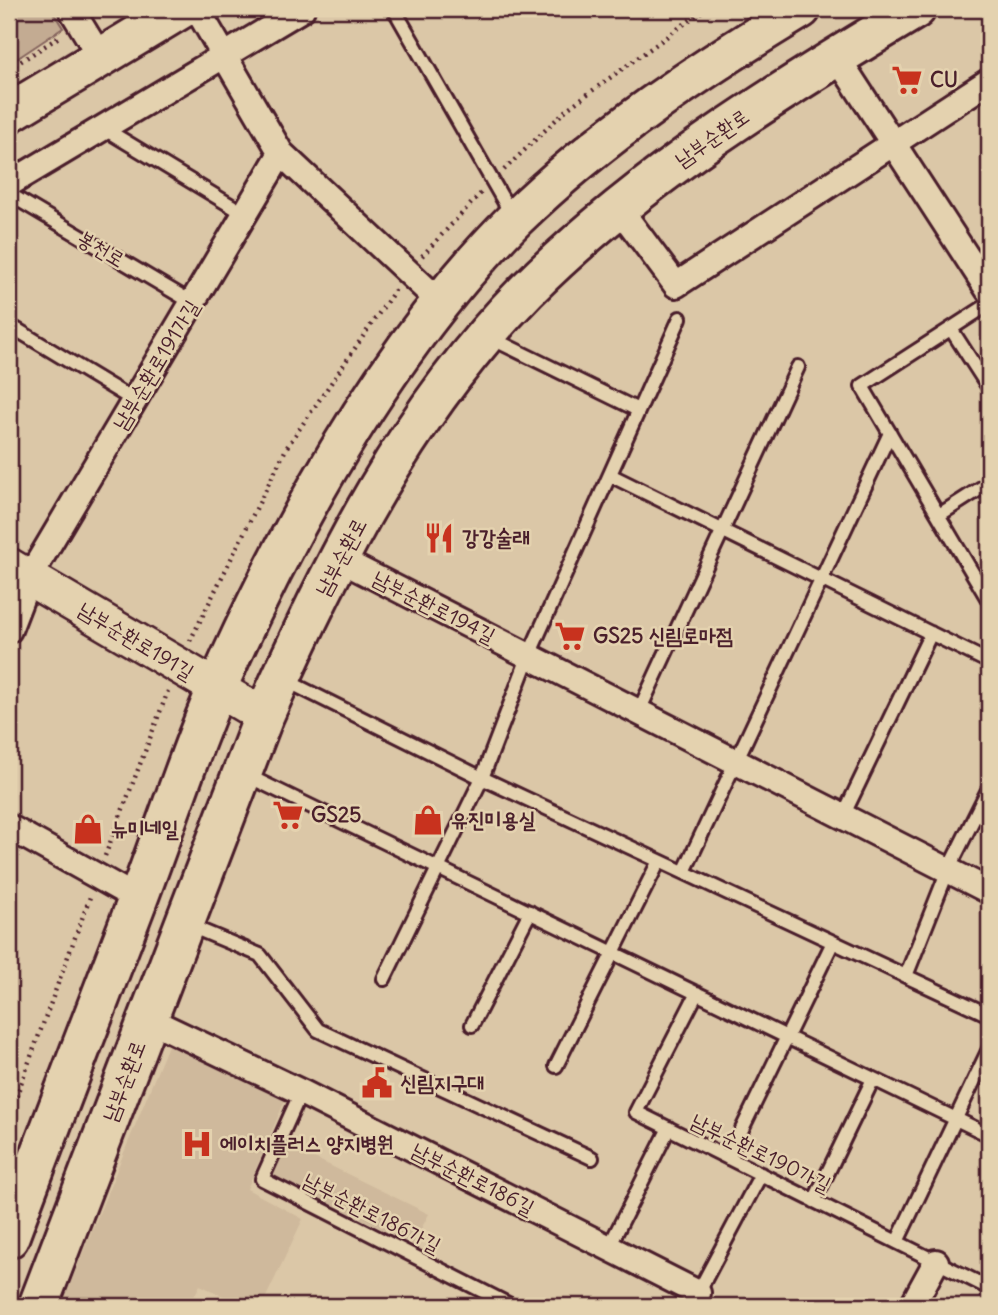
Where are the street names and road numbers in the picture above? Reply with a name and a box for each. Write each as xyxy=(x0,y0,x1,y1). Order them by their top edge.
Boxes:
street label: 남부순환로 xyxy=(669,102,754,173)
street label: 봉천로 xyxy=(73,224,130,273)
street label: 남부순환로191가길 xyxy=(106,295,205,435)
street label: 남부순환로 xyxy=(309,513,372,600)
street label: 남부순환로194길 xyxy=(368,564,500,649)
street label: 남부순환로191길 xyxy=(74,595,199,686)
street label: 남부순환로 xyxy=(96,1037,151,1125)
street label: 남부순환로190가길 xyxy=(687,1107,836,1198)
street label: 남부순환로186길 xyxy=(407,1136,539,1221)
street label: 남부순환로186가길 xyxy=(299,1166,446,1259)

